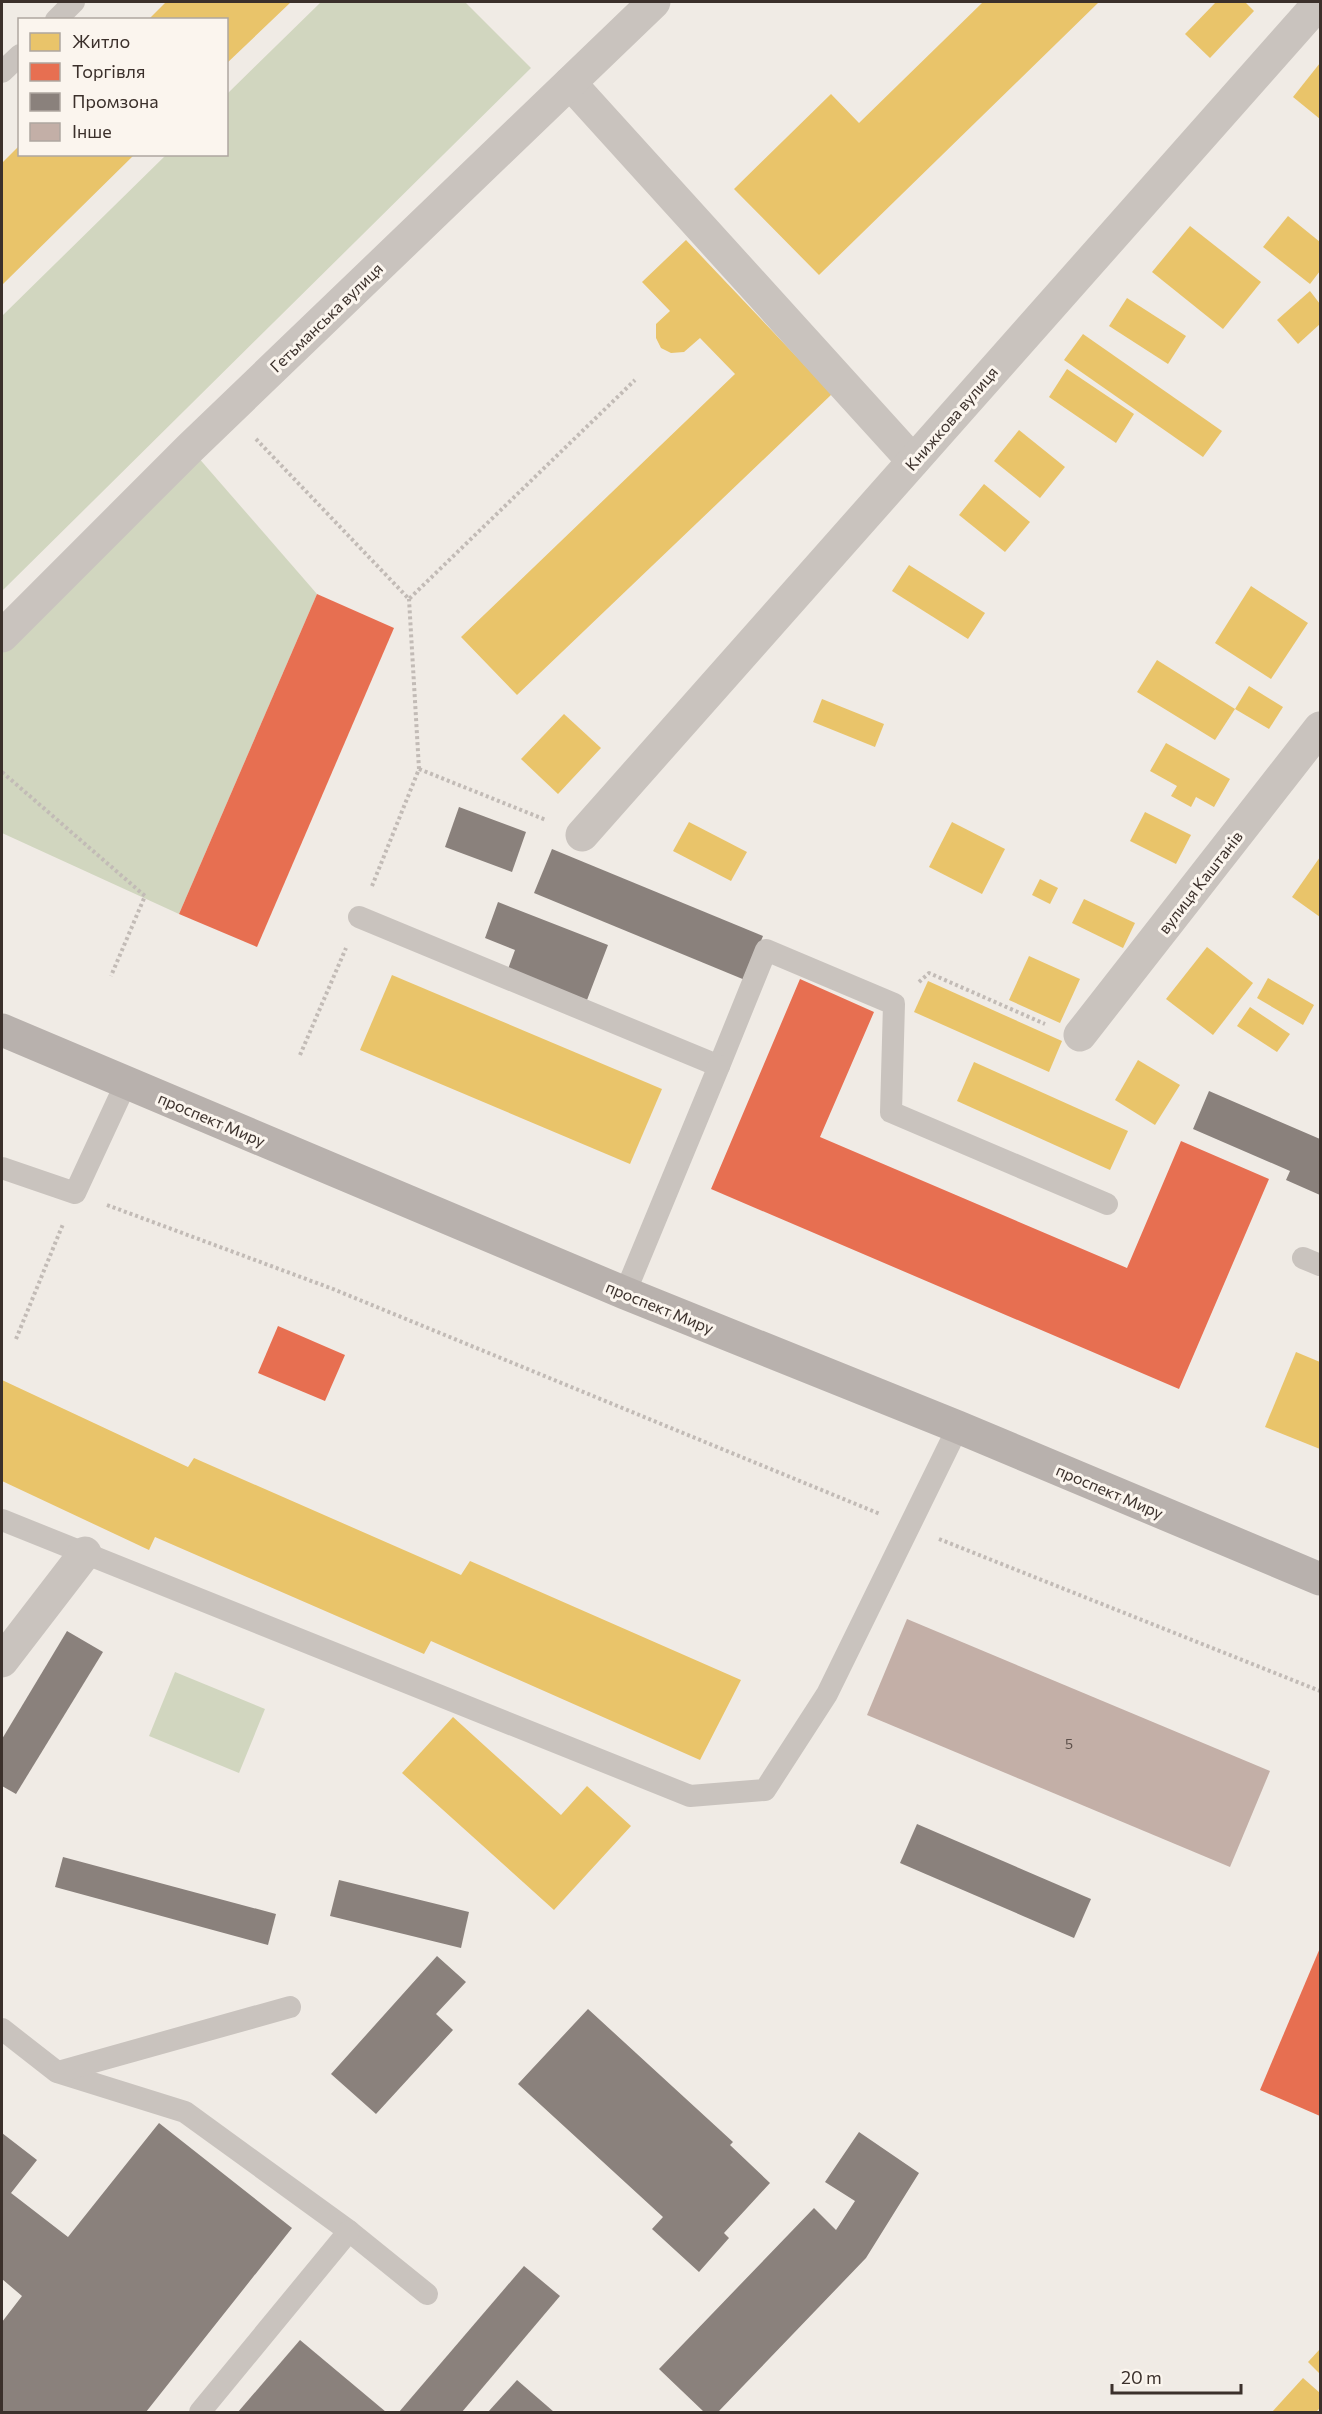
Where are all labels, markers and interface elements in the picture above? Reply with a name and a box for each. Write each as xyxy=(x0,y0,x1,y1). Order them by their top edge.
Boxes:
legend xyxy=(18,18,228,156)
text: Житло xyxy=(72,30,130,52)
text: Торгівля xyxy=(72,60,145,82)
text: Промзона xyxy=(72,90,159,112)
text: Інше xyxy=(72,120,112,142)
street label: Гетьманська вулиця xyxy=(266,258,386,376)
street label: Книжкова вулиця xyxy=(901,362,1001,474)
street label: вулиця Каштанів xyxy=(1154,827,1246,937)
street label: проспект Миру xyxy=(156,1088,268,1150)
street label: проспект Миру xyxy=(603,1277,717,1337)
street label: проспект Миру xyxy=(1054,1460,1166,1522)
house number: 5 xyxy=(1065,1735,1073,1752)
scale bar xyxy=(1112,2357,1241,2395)
text: 20 m xyxy=(1121,2366,1162,2388)

